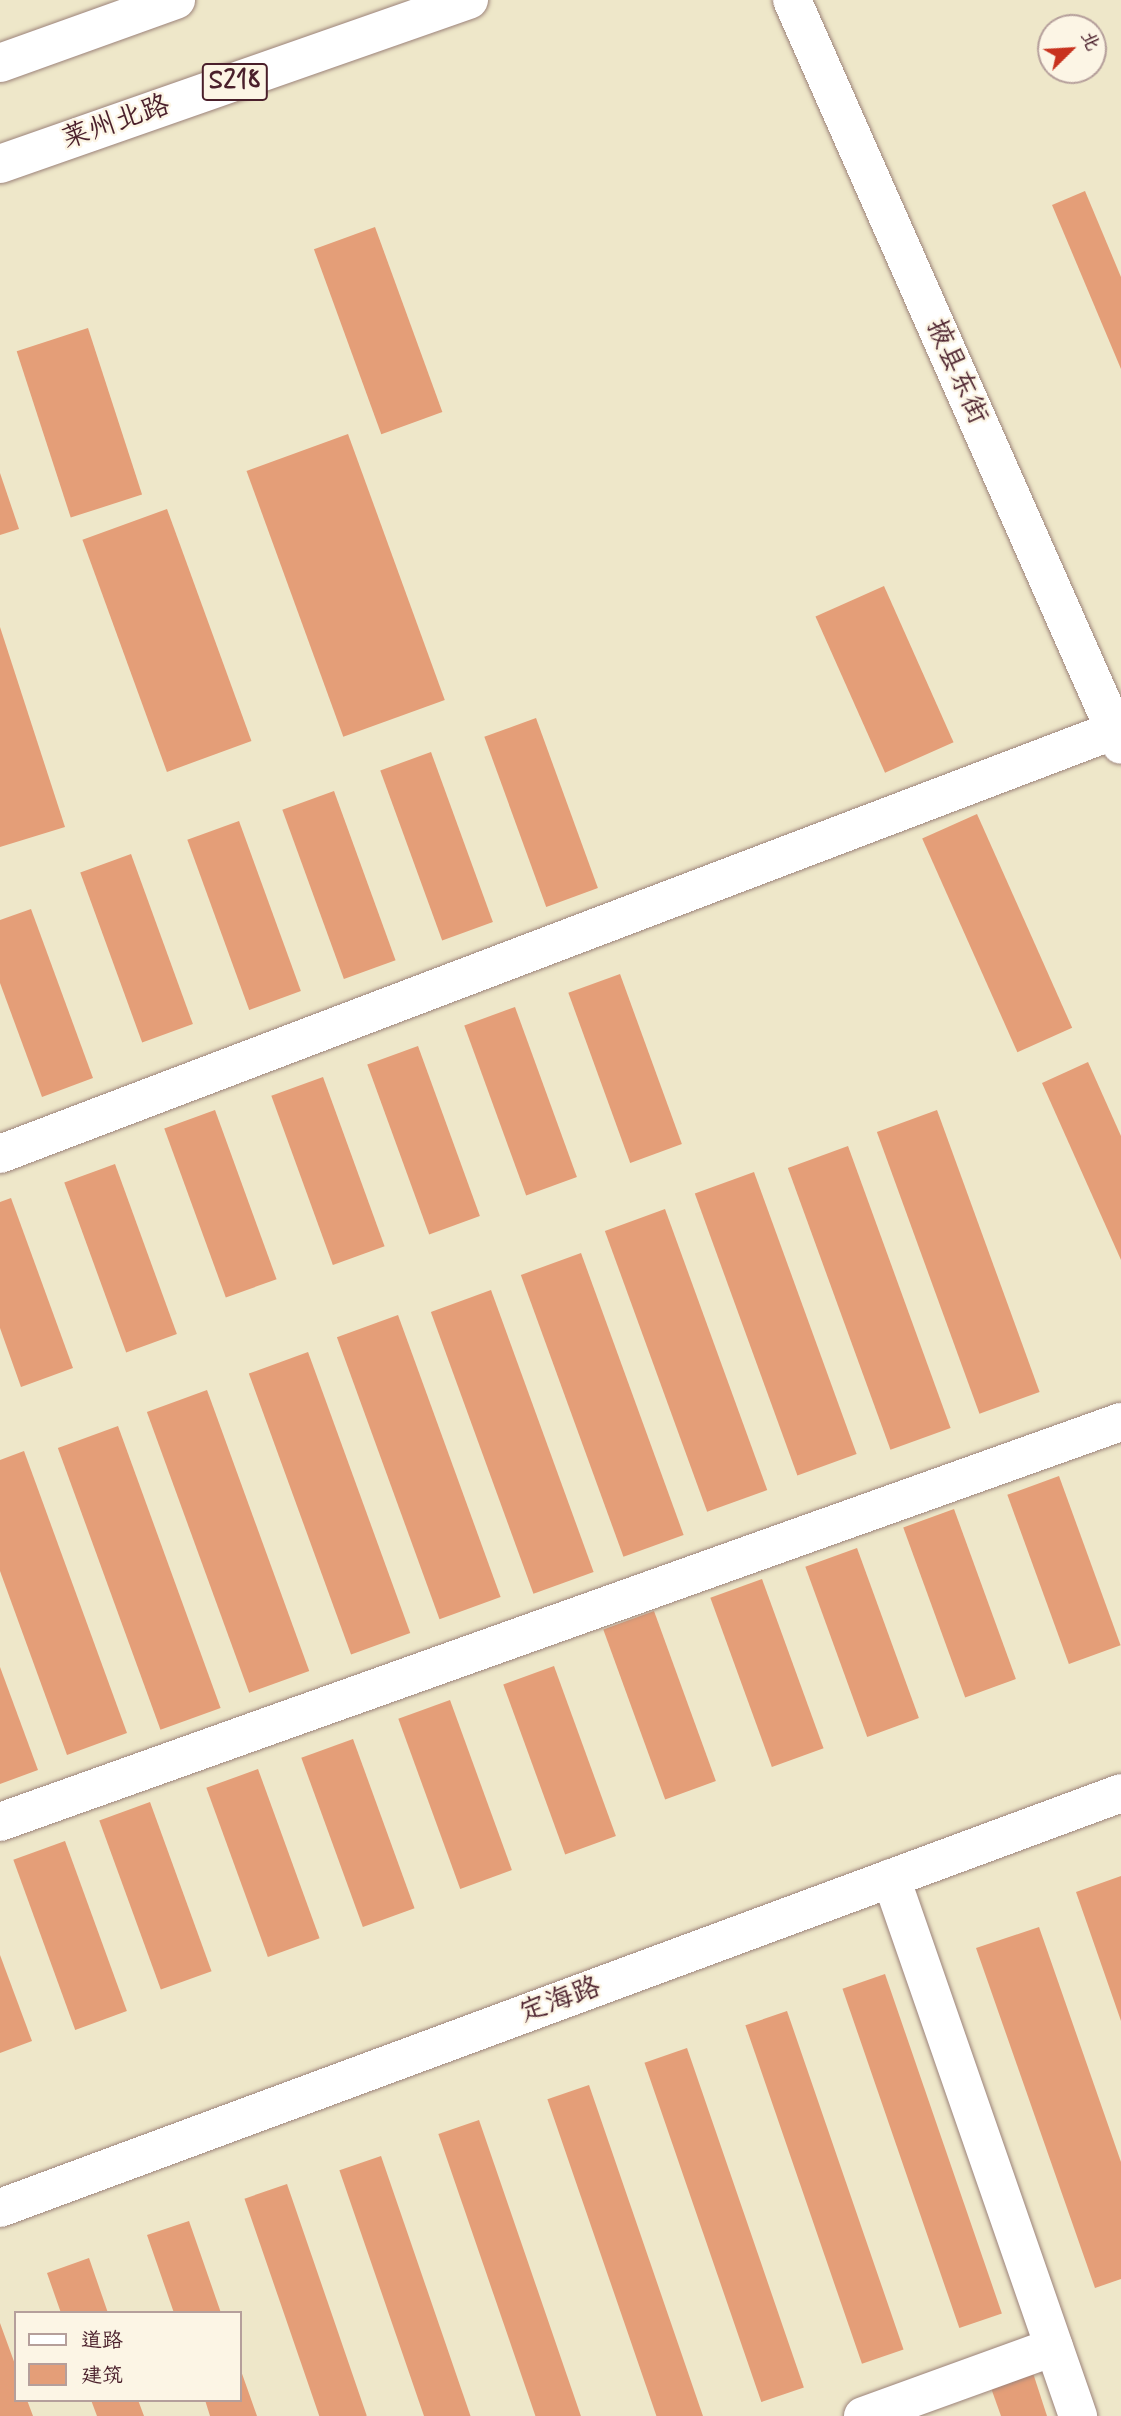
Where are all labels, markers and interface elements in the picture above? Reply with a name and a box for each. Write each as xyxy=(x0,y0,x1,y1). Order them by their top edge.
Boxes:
north arrow xyxy=(1037,14,1107,84)
text: 北 xyxy=(1075,27,1105,55)
road number: S218 xyxy=(202,60,268,104)
street label: 莱州北路 xyxy=(58,89,174,157)
street label: 掖县东街 xyxy=(918,314,994,430)
street label: 定海路 xyxy=(515,1971,605,2031)
legend xyxy=(14,2311,242,2402)
text: 道路 xyxy=(81,2327,123,2355)
text: 建筑 xyxy=(81,2362,123,2390)

